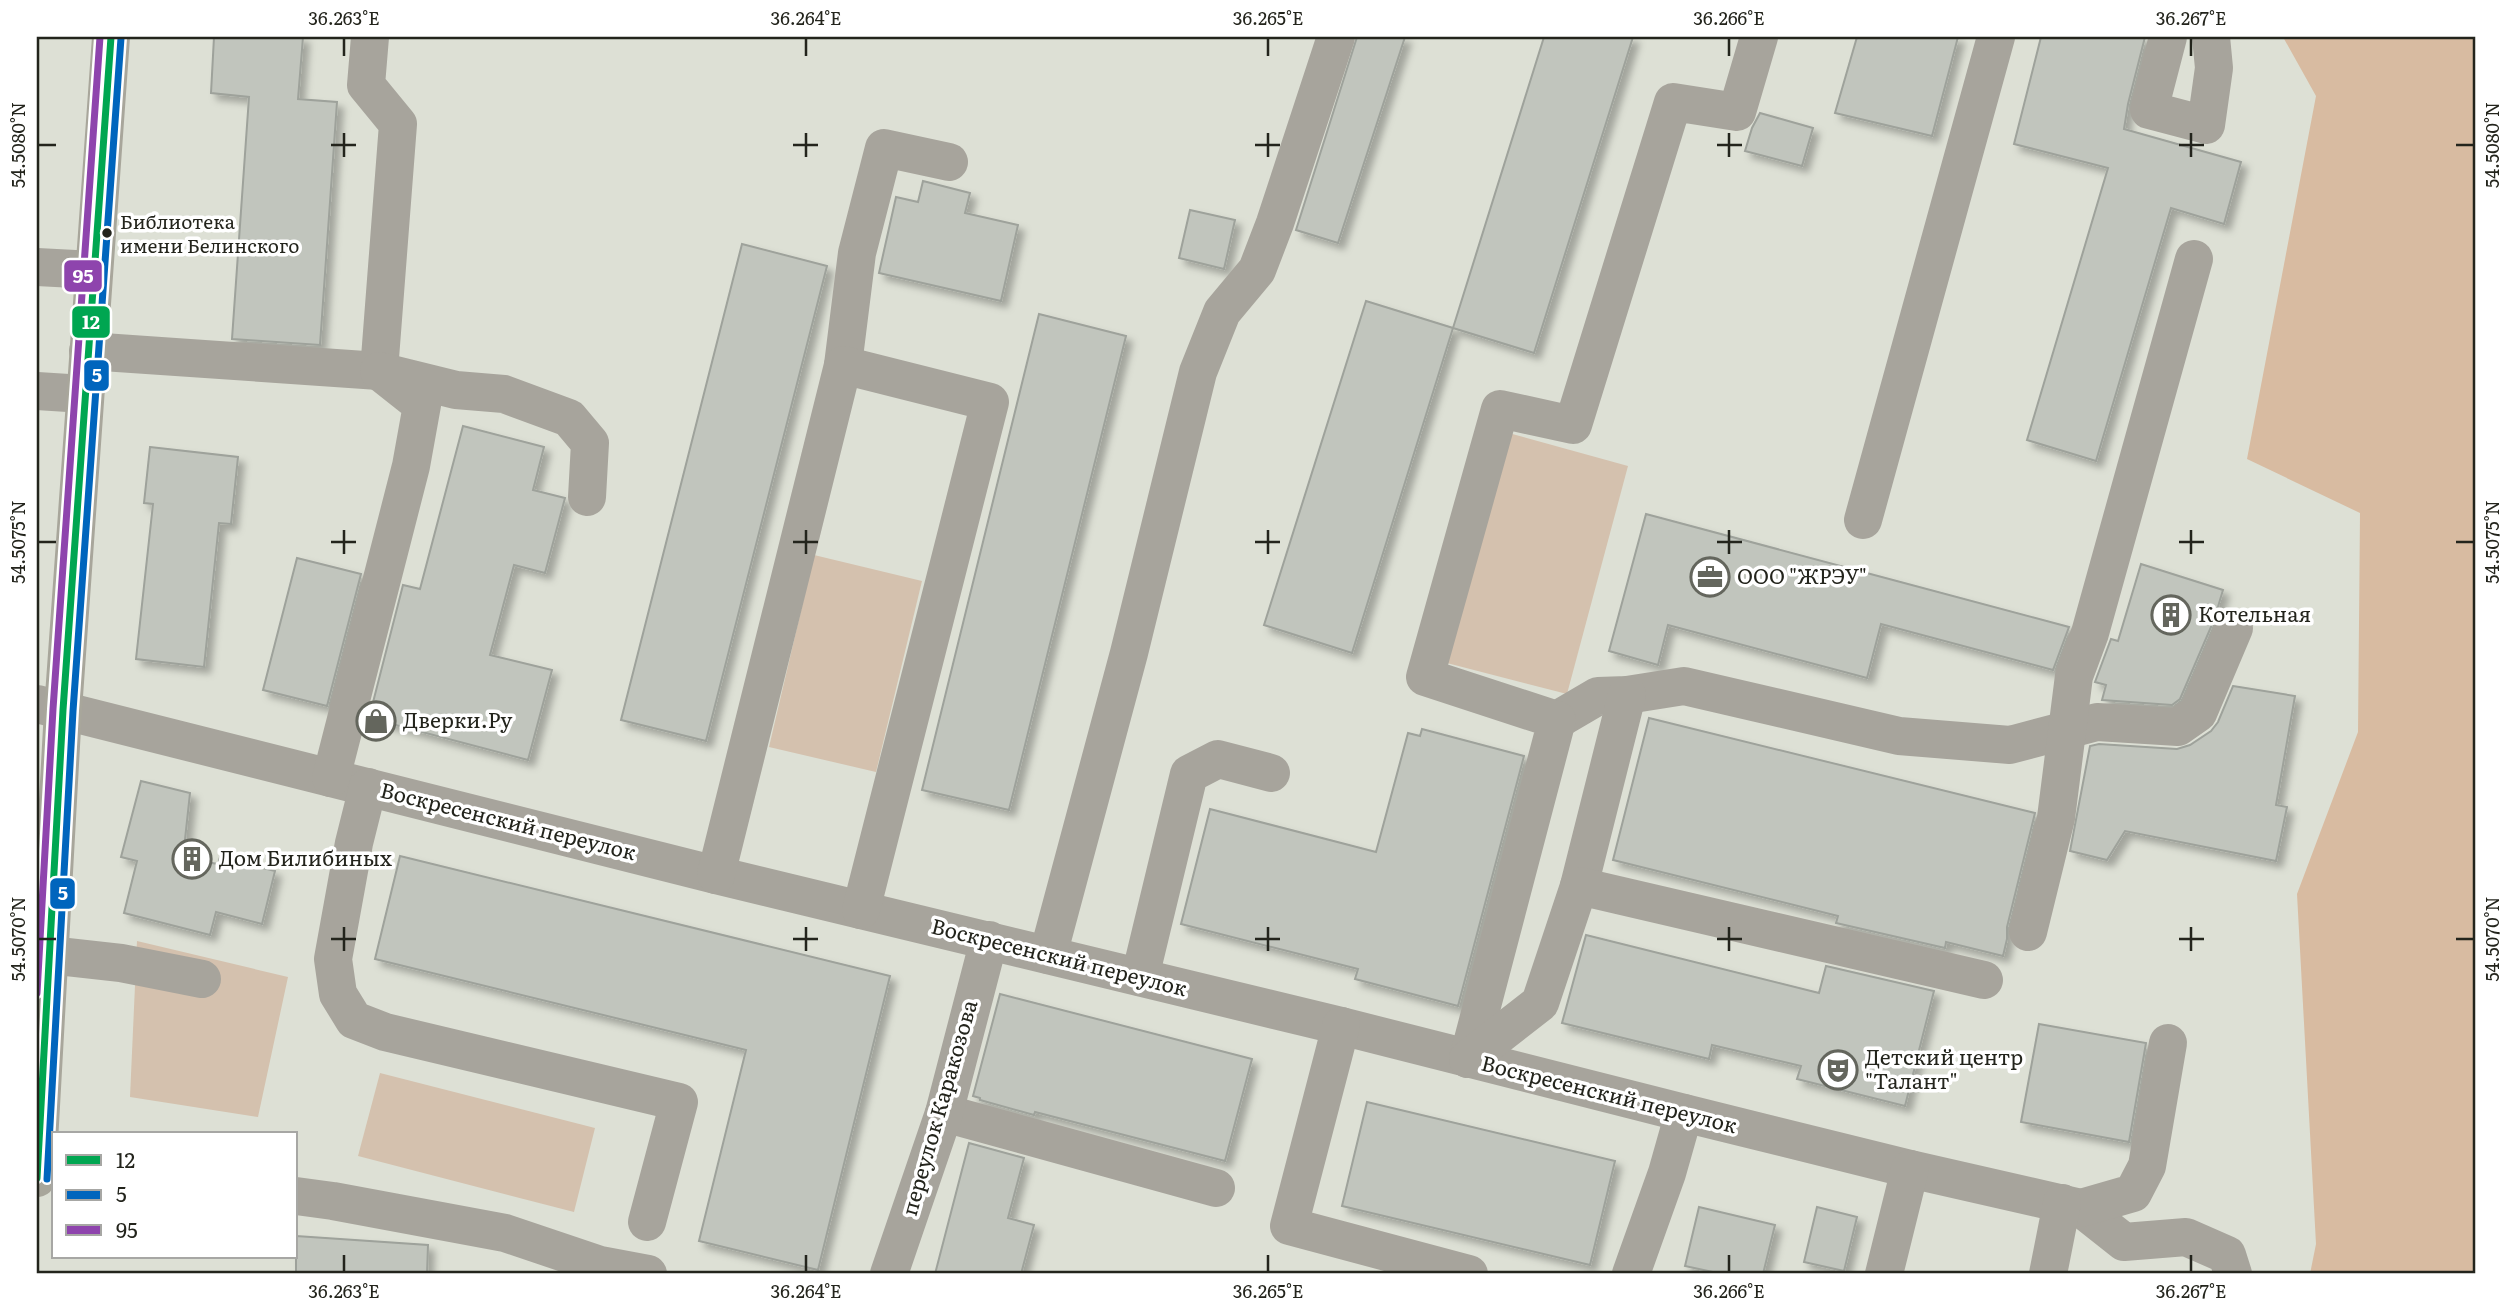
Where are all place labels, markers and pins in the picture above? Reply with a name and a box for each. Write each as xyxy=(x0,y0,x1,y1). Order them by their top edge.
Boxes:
place label: Библиотека имени Белинского xyxy=(120,207,299,259)
marker: Библиотека имени Белинского xyxy=(100,226,114,240)
office icon: ООО "ЖРЭУ" xyxy=(1689,556,1731,598)
place label: ООО "ЖРЭУ" xyxy=(1737,559,1867,590)
building icon: Котельная xyxy=(2150,594,2192,636)
place label: Котельная xyxy=(2198,597,2311,628)
shop icon: Дверки.Ру xyxy=(355,700,397,742)
place label: Дверки.Ру xyxy=(403,703,513,734)
building icon: Дом Билибиных xyxy=(171,838,213,880)
place label: Дом Билибиных xyxy=(219,841,392,872)
place label: Детский центр "Талант" xyxy=(1865,1040,2023,1095)
theatre icon: Детский центр "Талант" xyxy=(1817,1049,1859,1091)

